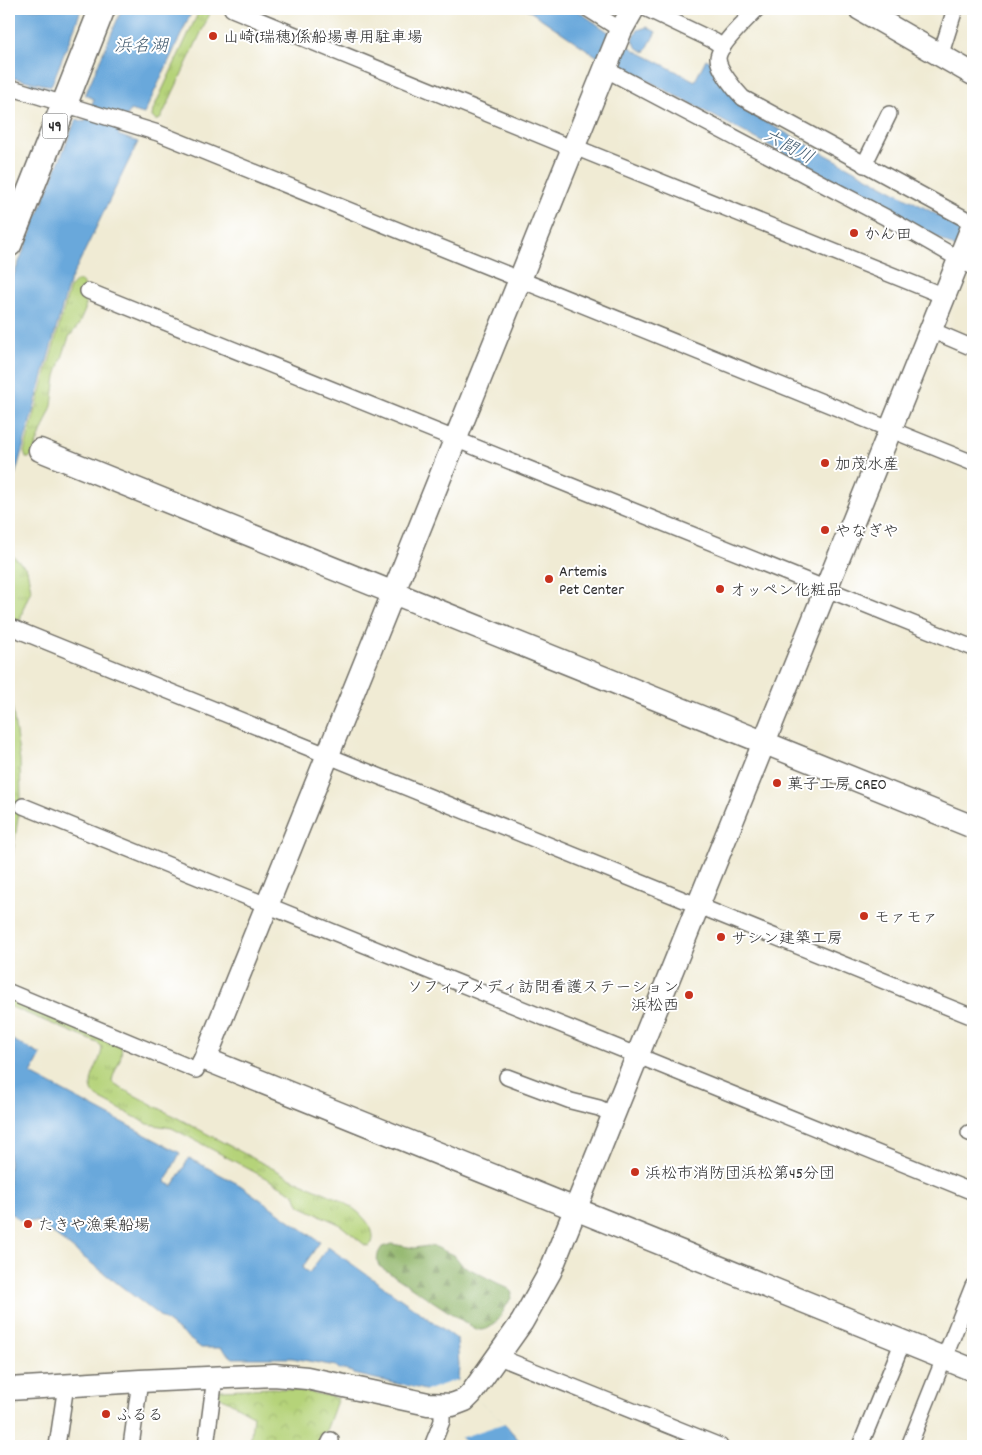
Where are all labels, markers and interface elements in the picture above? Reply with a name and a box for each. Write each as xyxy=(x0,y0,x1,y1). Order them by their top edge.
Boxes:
place label: 山崎(瑞穂)係船場専用駐車場 xyxy=(223,27,423,50)
marker: 山崎(瑞穂)係船場専用駐車場 xyxy=(207,30,219,42)
water label: 浜名湖 xyxy=(114,35,170,60)
road number: 49 xyxy=(42,114,68,138)
water label: 六間川 xyxy=(758,124,818,172)
place label: かん田 xyxy=(864,224,912,247)
marker: かん田 xyxy=(848,227,860,239)
place label: 加茂水産 xyxy=(835,454,899,477)
marker: 加茂水産 xyxy=(819,457,831,469)
place label: やなぎや xyxy=(835,521,899,544)
marker: やなぎや xyxy=(819,524,831,536)
place label: Artemis Pet Center xyxy=(559,561,624,602)
marker: Artemis Pet Center xyxy=(543,573,555,585)
place label: オッペン化粧品 xyxy=(730,580,842,603)
marker: オッペン化粧品 xyxy=(714,583,726,595)
place label: 菓子工房 CREO xyxy=(787,774,887,797)
marker: 菓子工房 CREO xyxy=(771,777,783,789)
place label: モァモァ xyxy=(874,907,938,930)
marker: モァモァ xyxy=(858,910,870,922)
place label: サシン建築工房 xyxy=(731,928,843,951)
marker: サシン建築工房 xyxy=(715,931,727,943)
place label: ソフィアメディ訪問看護ステーション 浜松西 xyxy=(407,977,679,1018)
marker: ソフィアメディ訪問看護ステーション 浜松西 xyxy=(683,989,695,1001)
place label: 浜松市消防団浜松第45分団 xyxy=(645,1163,835,1186)
marker: 浜松市消防団浜松第45分団 xyxy=(629,1166,641,1178)
place label: たきや漁乗船場 xyxy=(38,1215,150,1238)
marker: たきや漁乗船場 xyxy=(22,1218,34,1230)
place label: ふるる xyxy=(116,1405,164,1428)
marker: ふるる xyxy=(100,1408,112,1420)

